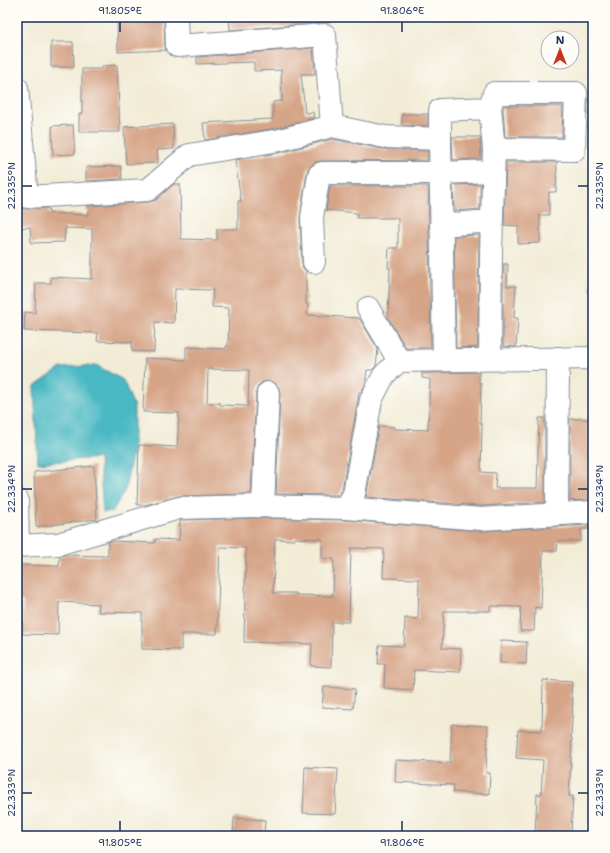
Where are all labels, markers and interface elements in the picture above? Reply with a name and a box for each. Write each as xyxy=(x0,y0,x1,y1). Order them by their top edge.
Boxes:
text: 91.805°E xyxy=(98,4,142,17)
text: 91.806°E xyxy=(380,4,424,17)
north arrow xyxy=(540,30,580,70)
text: N xyxy=(556,33,565,48)
text: 22.335°N xyxy=(5,162,18,210)
text: 22.335°N xyxy=(593,162,606,210)
text: 22.334°N xyxy=(5,465,18,513)
text: 22.334°N xyxy=(593,465,606,513)
text: 22.333°N xyxy=(5,769,18,817)
text: 22.333°N xyxy=(593,769,606,817)
text: 91.805°E xyxy=(98,836,142,849)
text: 91.806°E xyxy=(380,836,424,849)

